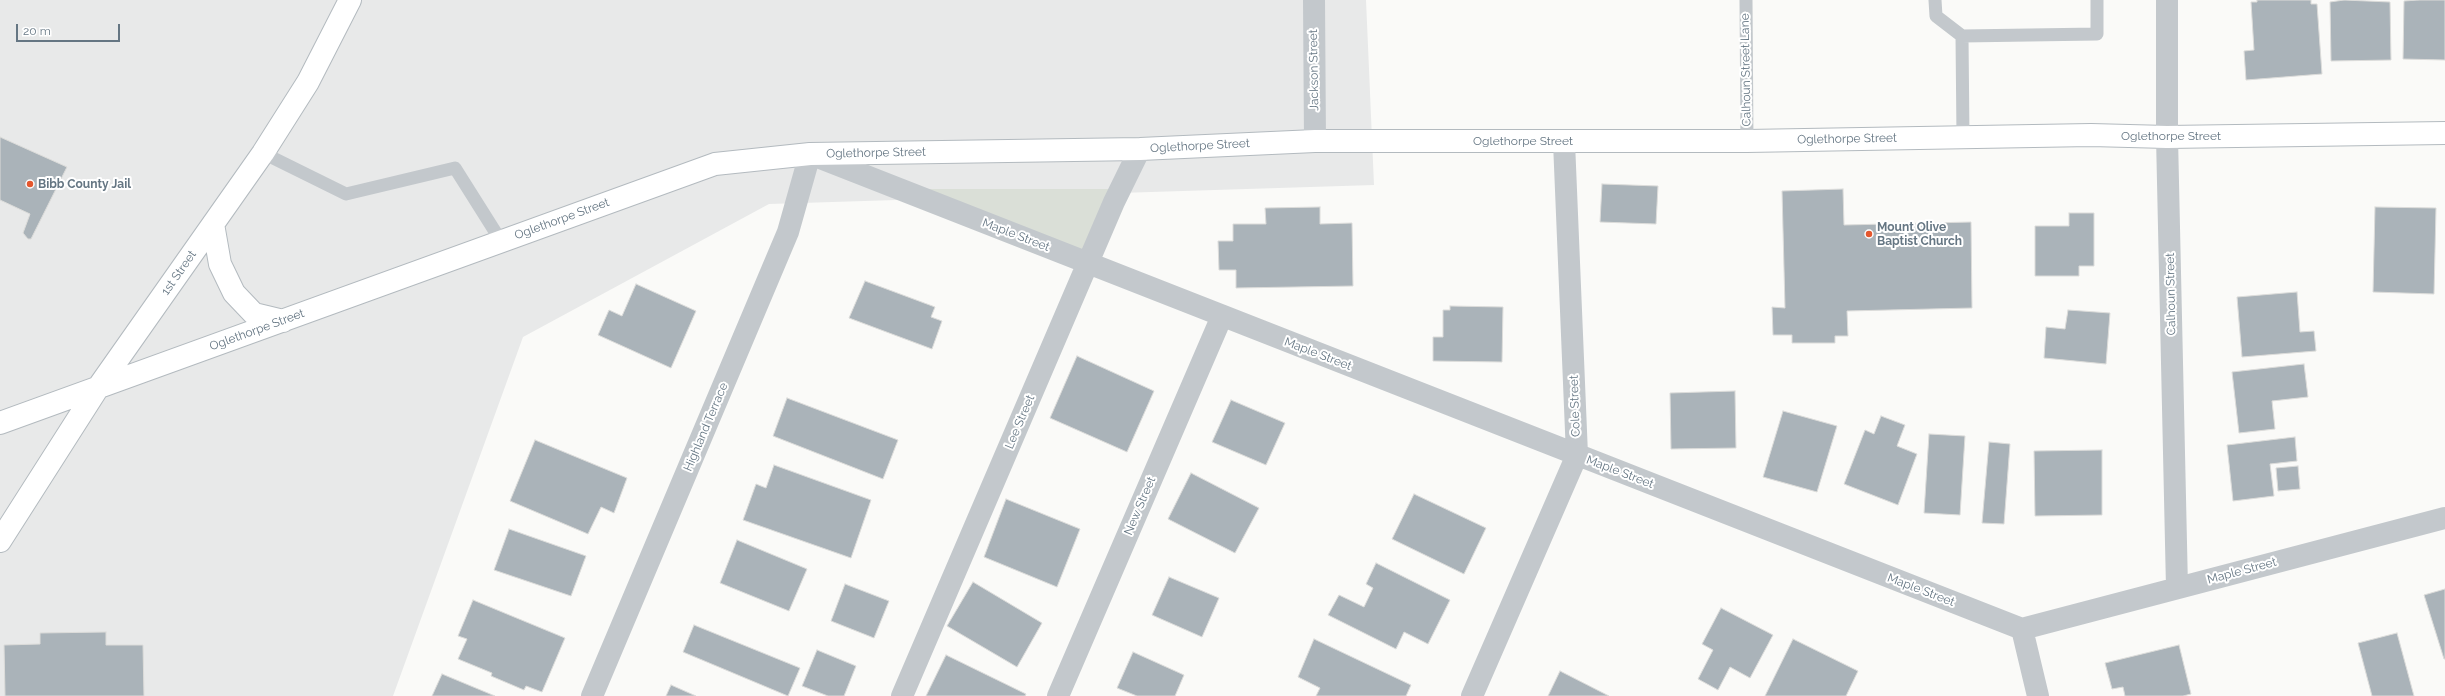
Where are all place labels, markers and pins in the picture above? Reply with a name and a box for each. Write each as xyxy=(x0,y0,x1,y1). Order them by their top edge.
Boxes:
place label: Bibb County Jail xyxy=(38,177,131,191)
marker: Bibb County Jail xyxy=(25,179,35,189)
place label: Mount Olive Baptist Church xyxy=(1877,220,1962,248)
marker: Mount Olive Baptist Church xyxy=(1864,229,1874,239)

